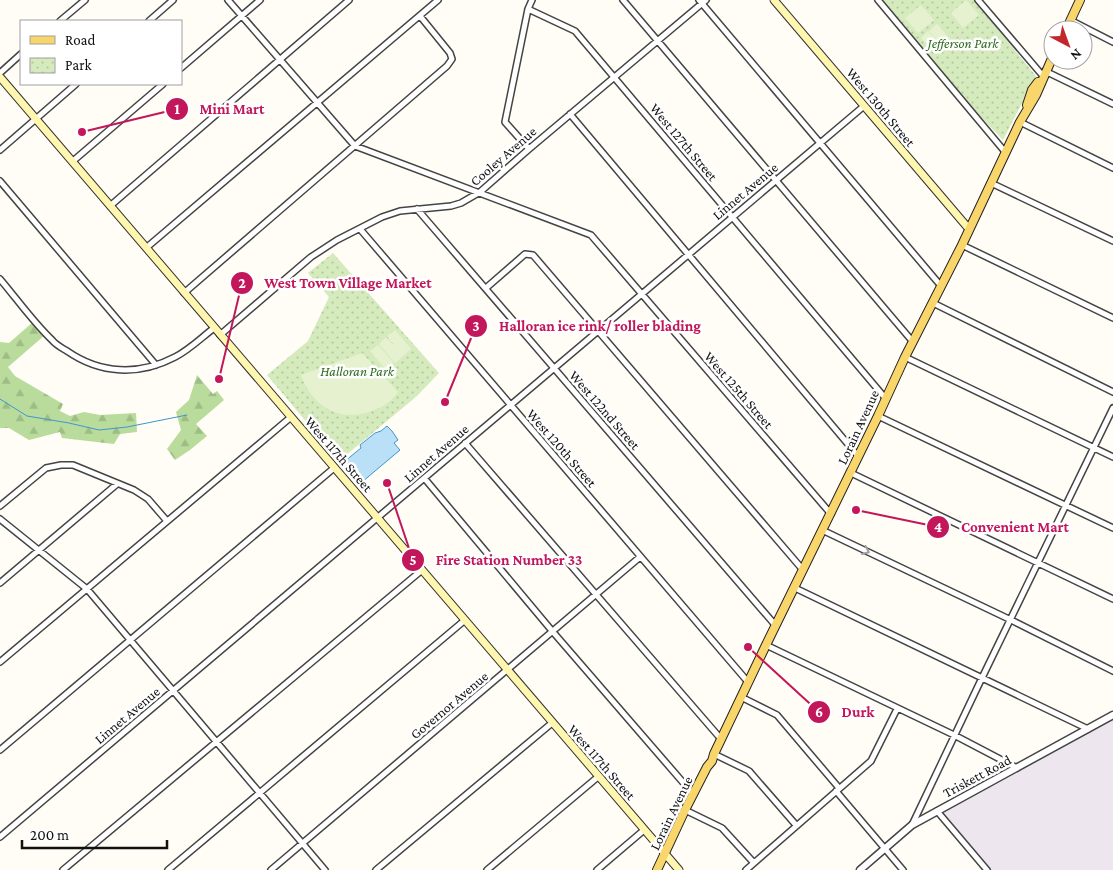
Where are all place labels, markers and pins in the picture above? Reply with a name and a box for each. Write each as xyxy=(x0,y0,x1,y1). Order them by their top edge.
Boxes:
callout: Mini Mart xyxy=(165,94,275,124)
callout: West Town Village Market xyxy=(229,268,441,298)
callout: Halloran ice rink/ roller blading xyxy=(464,311,711,341)
callout: Convenient Mart xyxy=(926,512,1079,542)
callout: Fire Station Number 33 xyxy=(401,545,592,575)
callout: Durk xyxy=(807,697,885,727)

